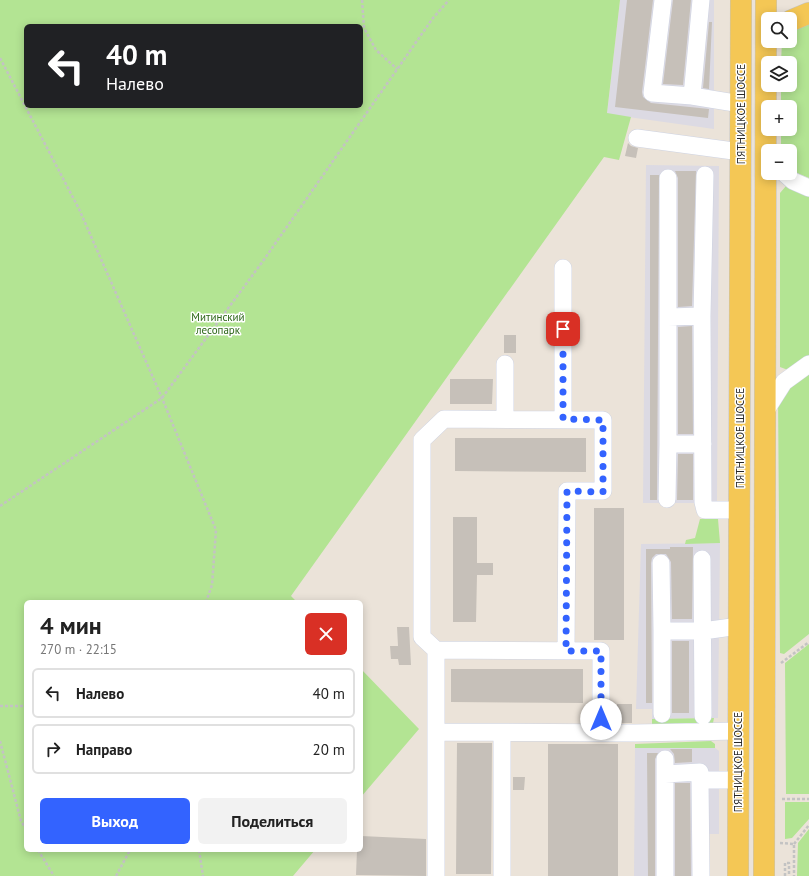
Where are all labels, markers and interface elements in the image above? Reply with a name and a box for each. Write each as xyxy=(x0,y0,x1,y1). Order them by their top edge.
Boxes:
map controls xyxy=(761,12,797,180)
button: search xyxy=(761,12,797,48)
text: 40 m xyxy=(106,36,167,73)
icon: left xyxy=(40,40,92,92)
button: layers xyxy=(761,56,797,92)
street label: ПЯТНИЦКОЕ ШОССЕ xyxy=(734,64,748,164)
text: Налево xyxy=(106,72,164,95)
button: + xyxy=(761,100,797,136)
button: − xyxy=(761,144,797,180)
park label: Митинский лесопарк xyxy=(191,310,245,337)
pin xyxy=(546,312,580,346)
icon: arrive xyxy=(552,318,574,340)
street label: ПЯТНИЦКОЕ ШОССЕ xyxy=(733,388,747,488)
text: 4 мин xyxy=(40,610,102,641)
button: close xyxy=(305,613,347,655)
text: 270 m · 22:15 xyxy=(40,641,117,658)
icon: left xyxy=(42,682,64,704)
text: Налево xyxy=(76,684,124,703)
text: 40 m xyxy=(312,684,345,703)
position arrow xyxy=(580,698,622,740)
street label: ПЯТНИЦКОЕ ШОССЕ xyxy=(731,712,745,812)
icon: right xyxy=(42,738,64,760)
text: Направо xyxy=(76,740,132,759)
text: 20 m xyxy=(312,740,345,759)
button: Выход xyxy=(40,798,190,844)
button: Поделиться xyxy=(198,798,347,844)

